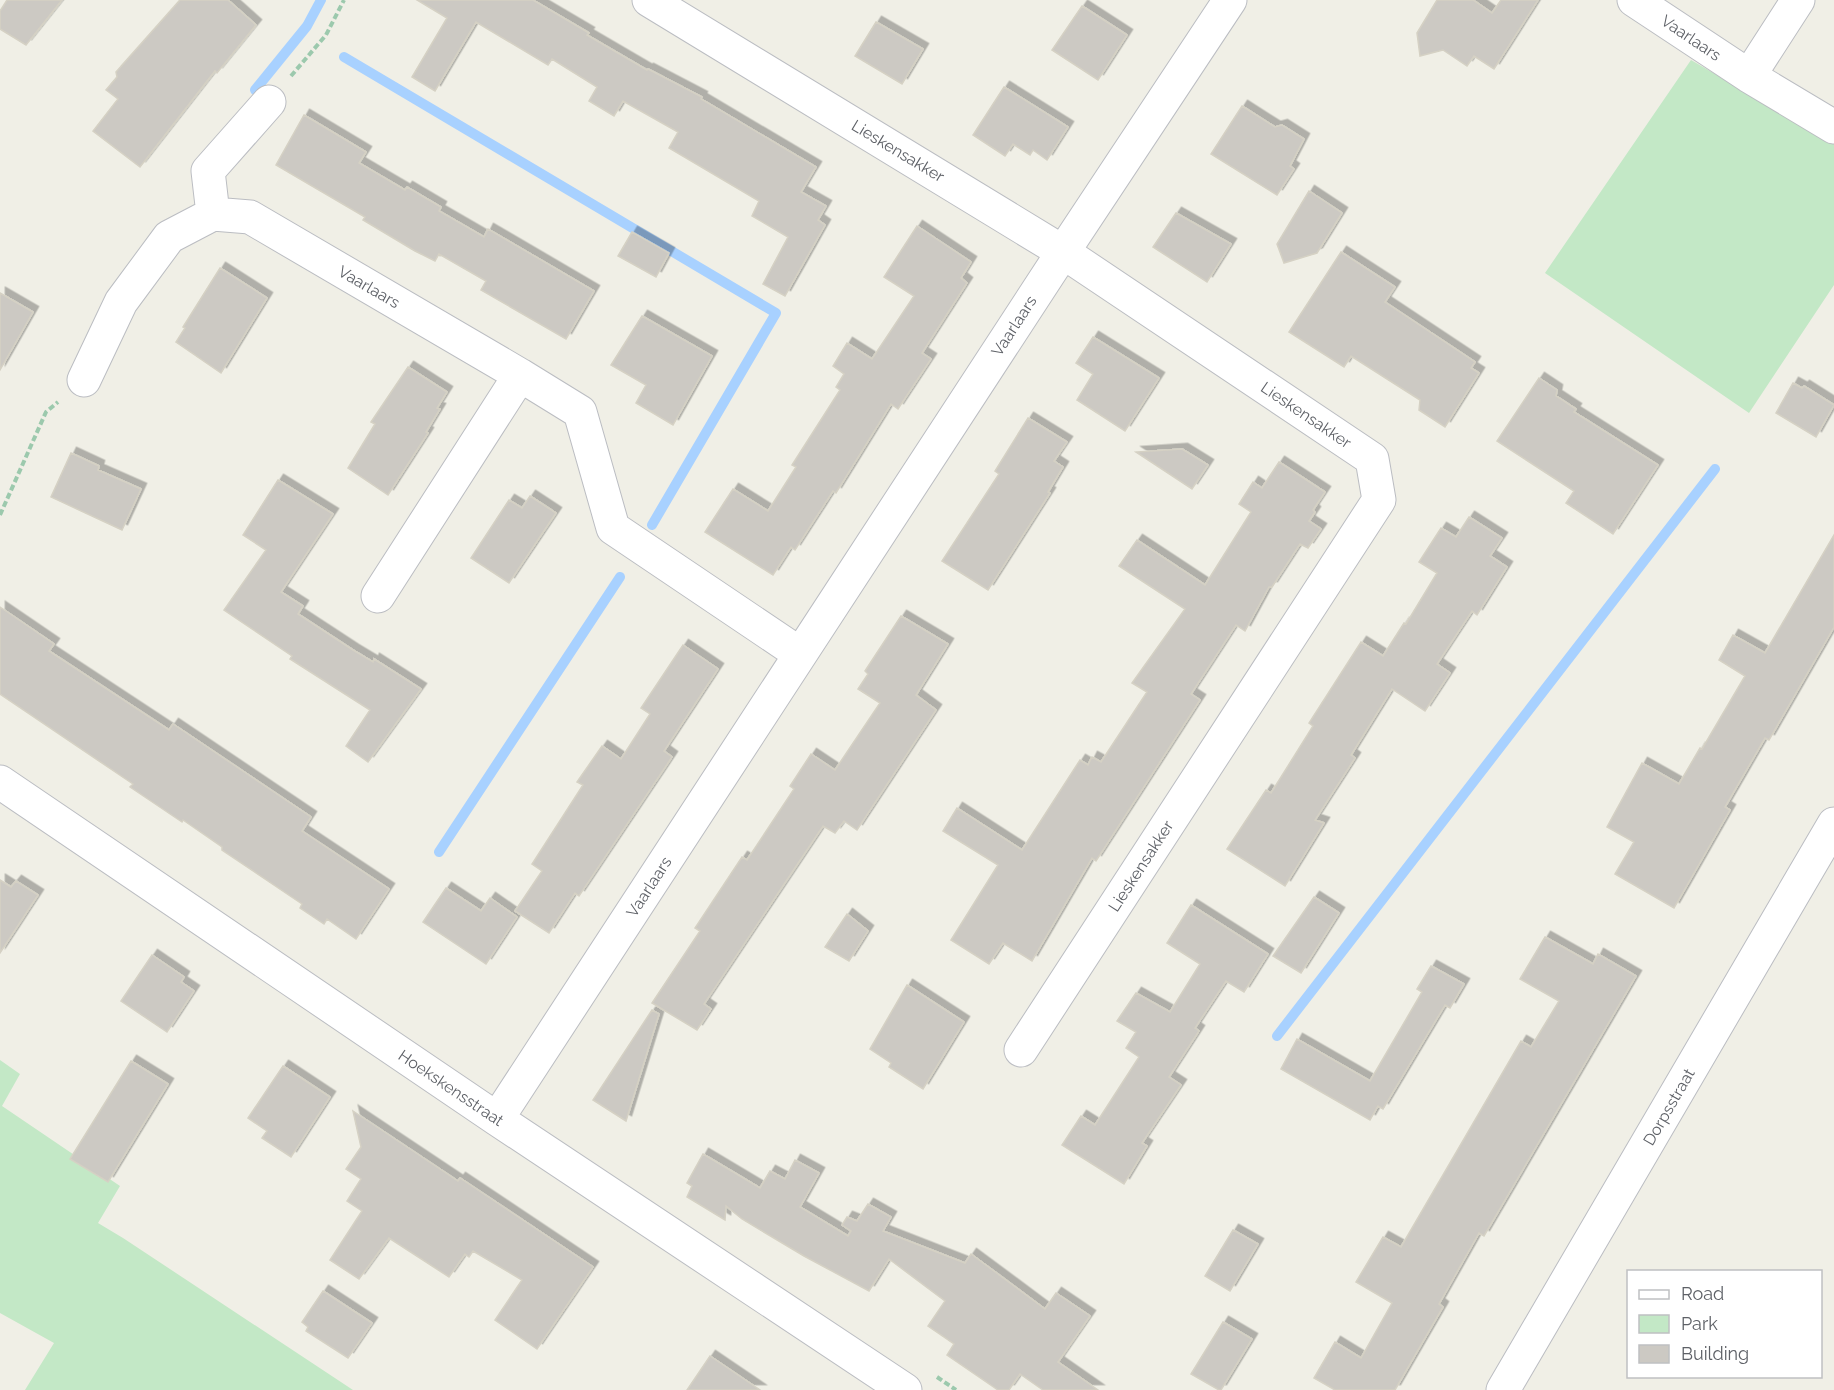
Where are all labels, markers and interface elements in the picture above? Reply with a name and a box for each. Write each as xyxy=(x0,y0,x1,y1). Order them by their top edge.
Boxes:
street label: Vaarlaars xyxy=(1657,11,1725,65)
street label: Lieskensakker xyxy=(848,116,948,186)
street label: Vaarlaars xyxy=(335,262,404,312)
street label: Vaarlaars xyxy=(987,292,1041,360)
street label: Lieskensakker xyxy=(1257,378,1355,452)
street label: Lieskensakker xyxy=(1105,817,1178,915)
street label: Vaarlaars xyxy=(622,853,676,921)
street label: Hoekskensstraat xyxy=(395,1046,508,1131)
street label: Dorpsstraat xyxy=(1639,1065,1699,1149)
legend xyxy=(1627,1270,1822,1378)
text: Road xyxy=(1681,1283,1724,1304)
text: Park xyxy=(1681,1313,1718,1334)
text: Building xyxy=(1681,1343,1749,1364)

